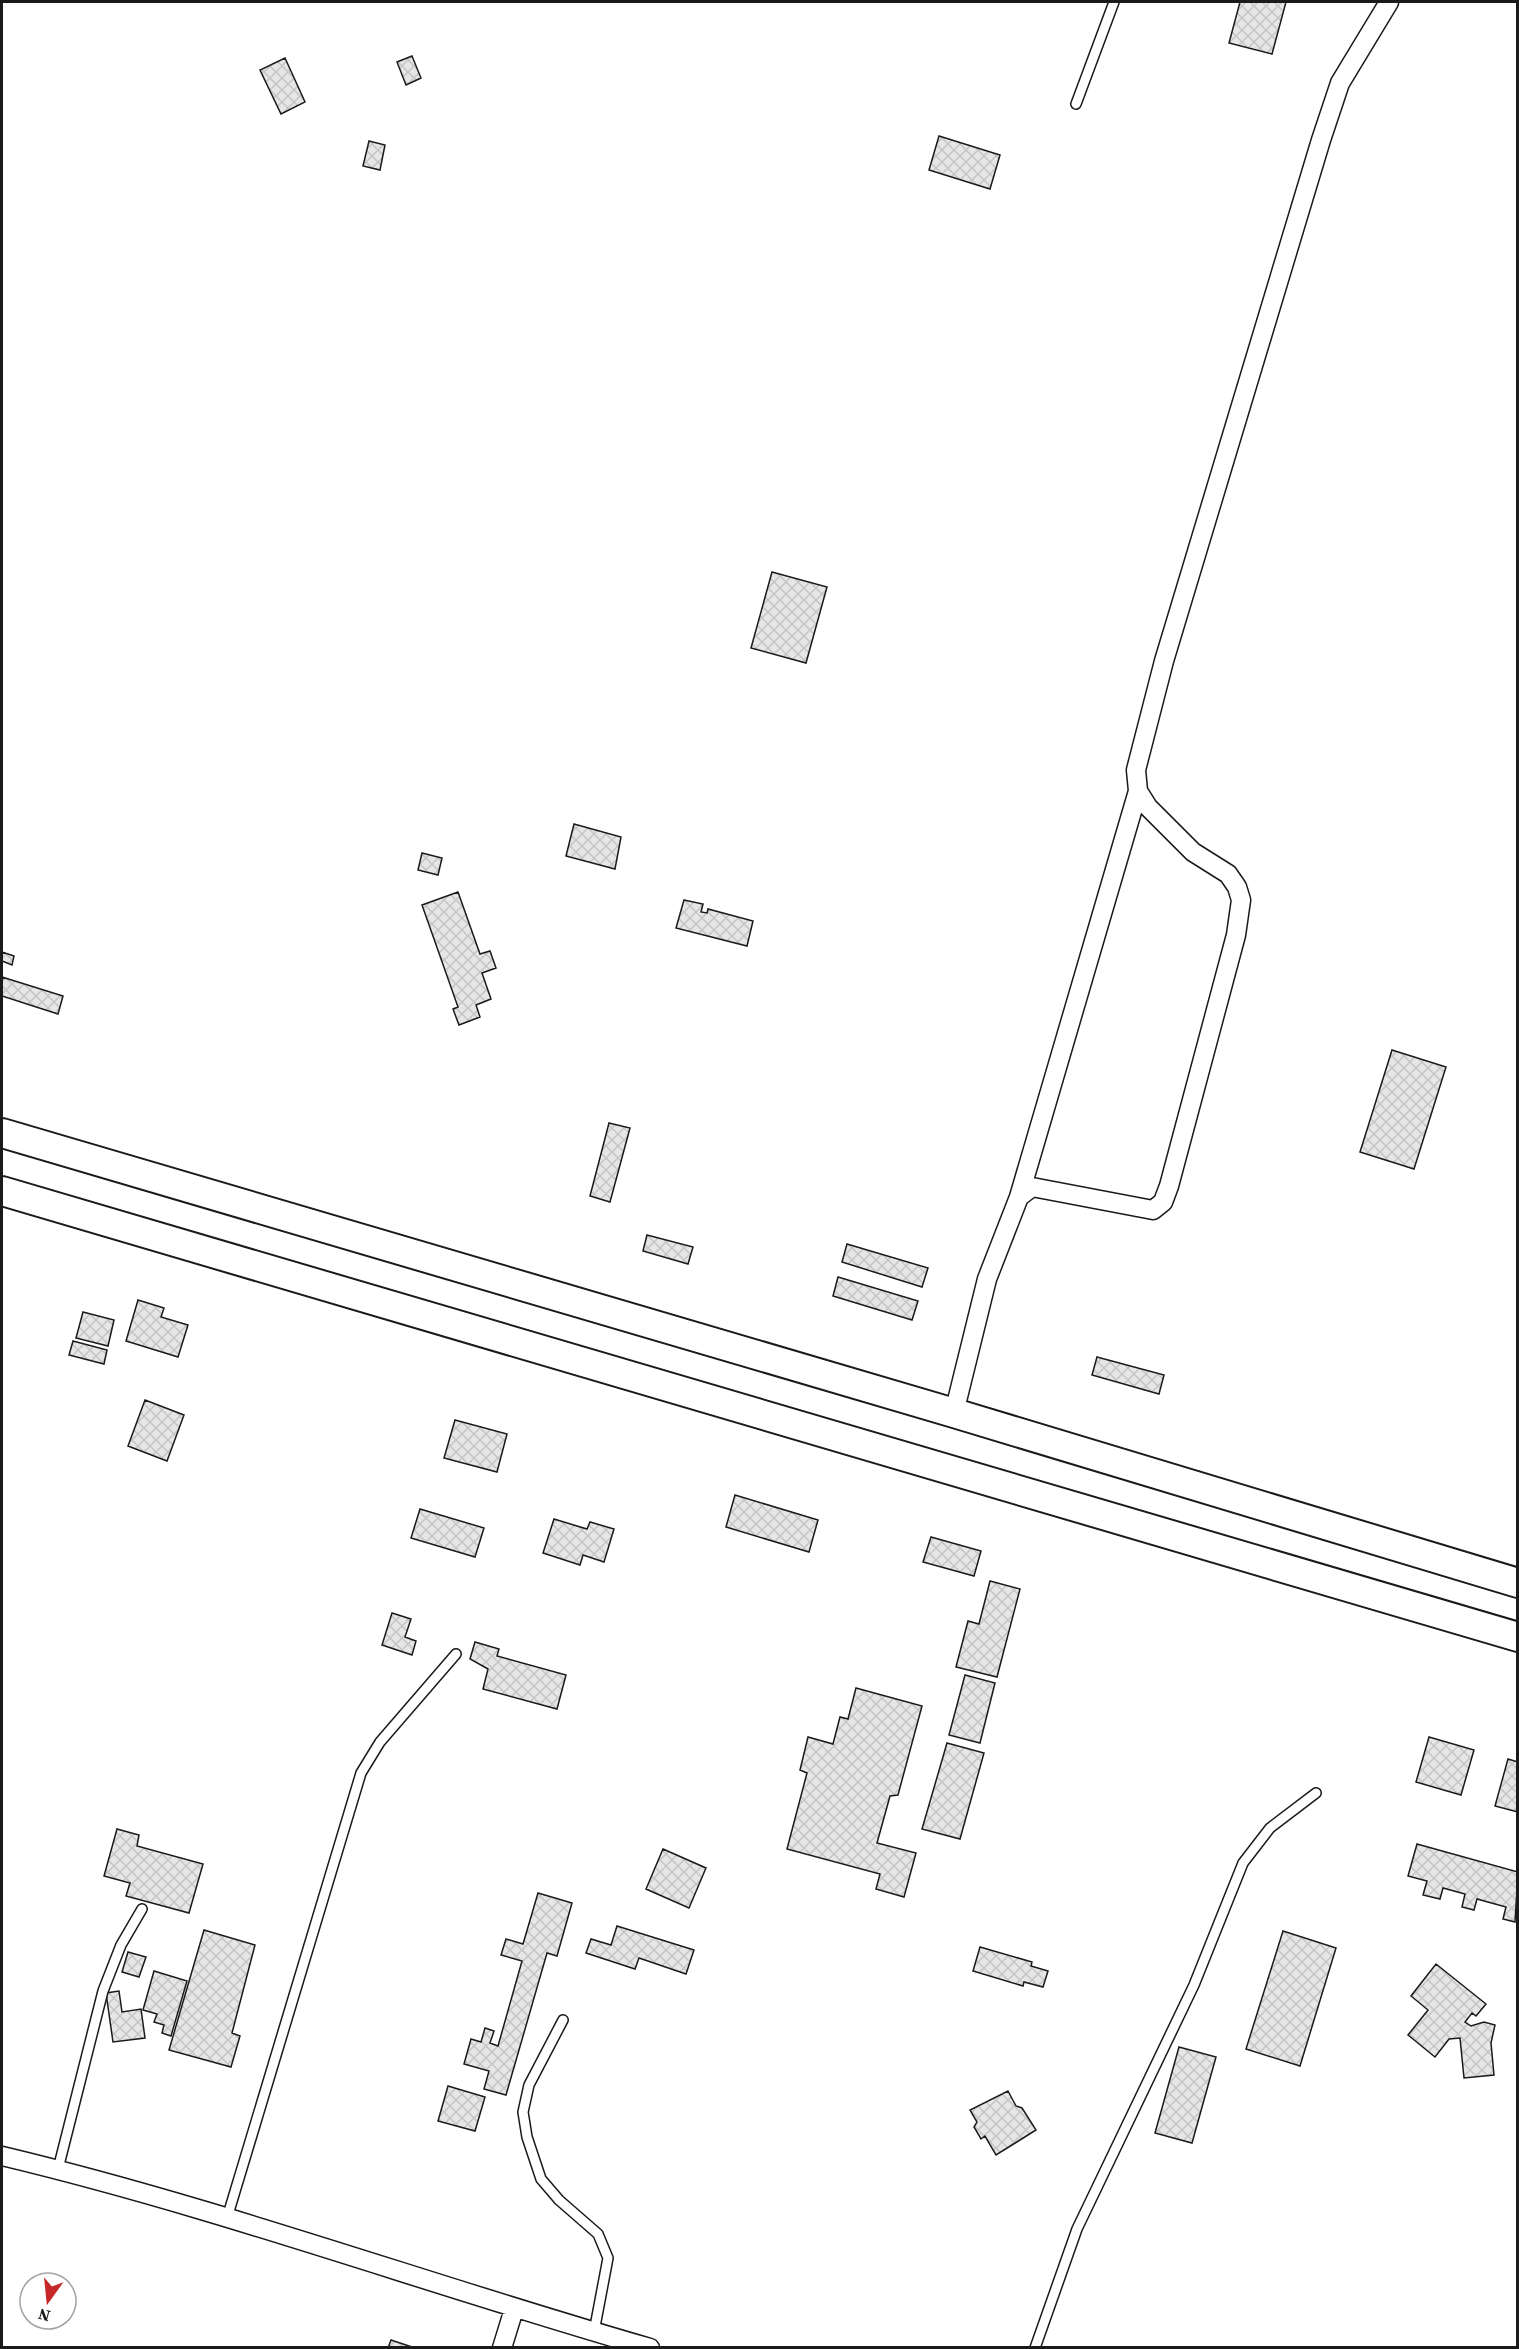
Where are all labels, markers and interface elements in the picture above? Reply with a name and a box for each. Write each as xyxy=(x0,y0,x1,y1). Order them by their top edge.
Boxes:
north arrow xyxy=(18,2271,78,2331)
text: N xyxy=(35,2303,53,2328)

